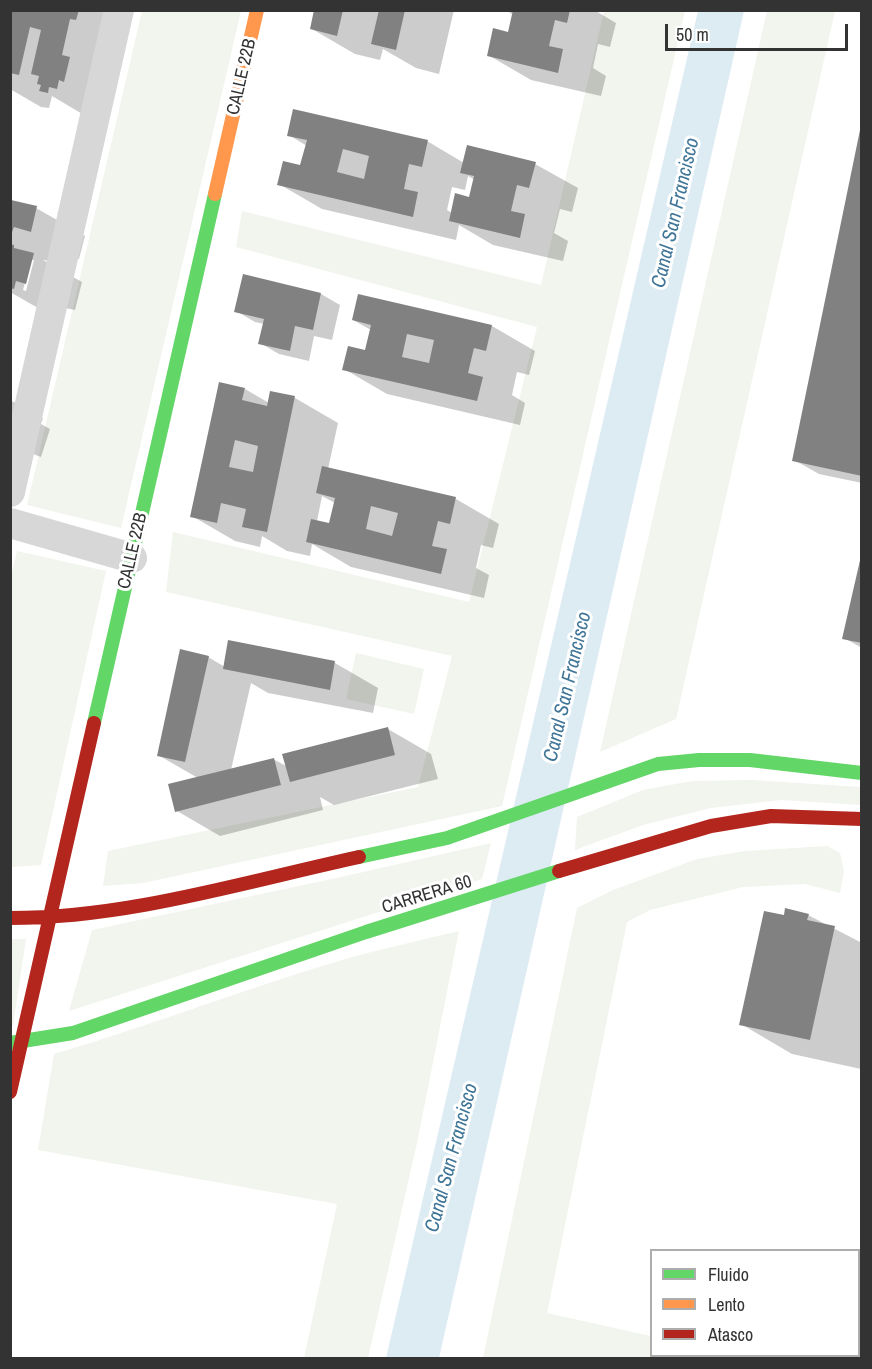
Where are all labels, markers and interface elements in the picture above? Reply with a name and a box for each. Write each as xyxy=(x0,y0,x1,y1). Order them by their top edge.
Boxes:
scale bar xyxy=(668,12,851,50)
text: 50 m xyxy=(676,22,709,47)
street label: CALLE 22B xyxy=(223,37,261,117)
water label: Canal San Francisco xyxy=(647,136,705,290)
street label: CALLE 22B xyxy=(114,511,152,591)
water label: Canal San Francisco xyxy=(539,610,597,764)
street label: CARRERA 60 xyxy=(380,871,474,919)
water label: Canal San Francisco xyxy=(421,1081,483,1235)
legend xyxy=(650,1249,860,1357)
text: Fluido xyxy=(708,1262,749,1287)
text: Lento xyxy=(708,1292,745,1317)
text: Atasco xyxy=(708,1322,753,1347)

